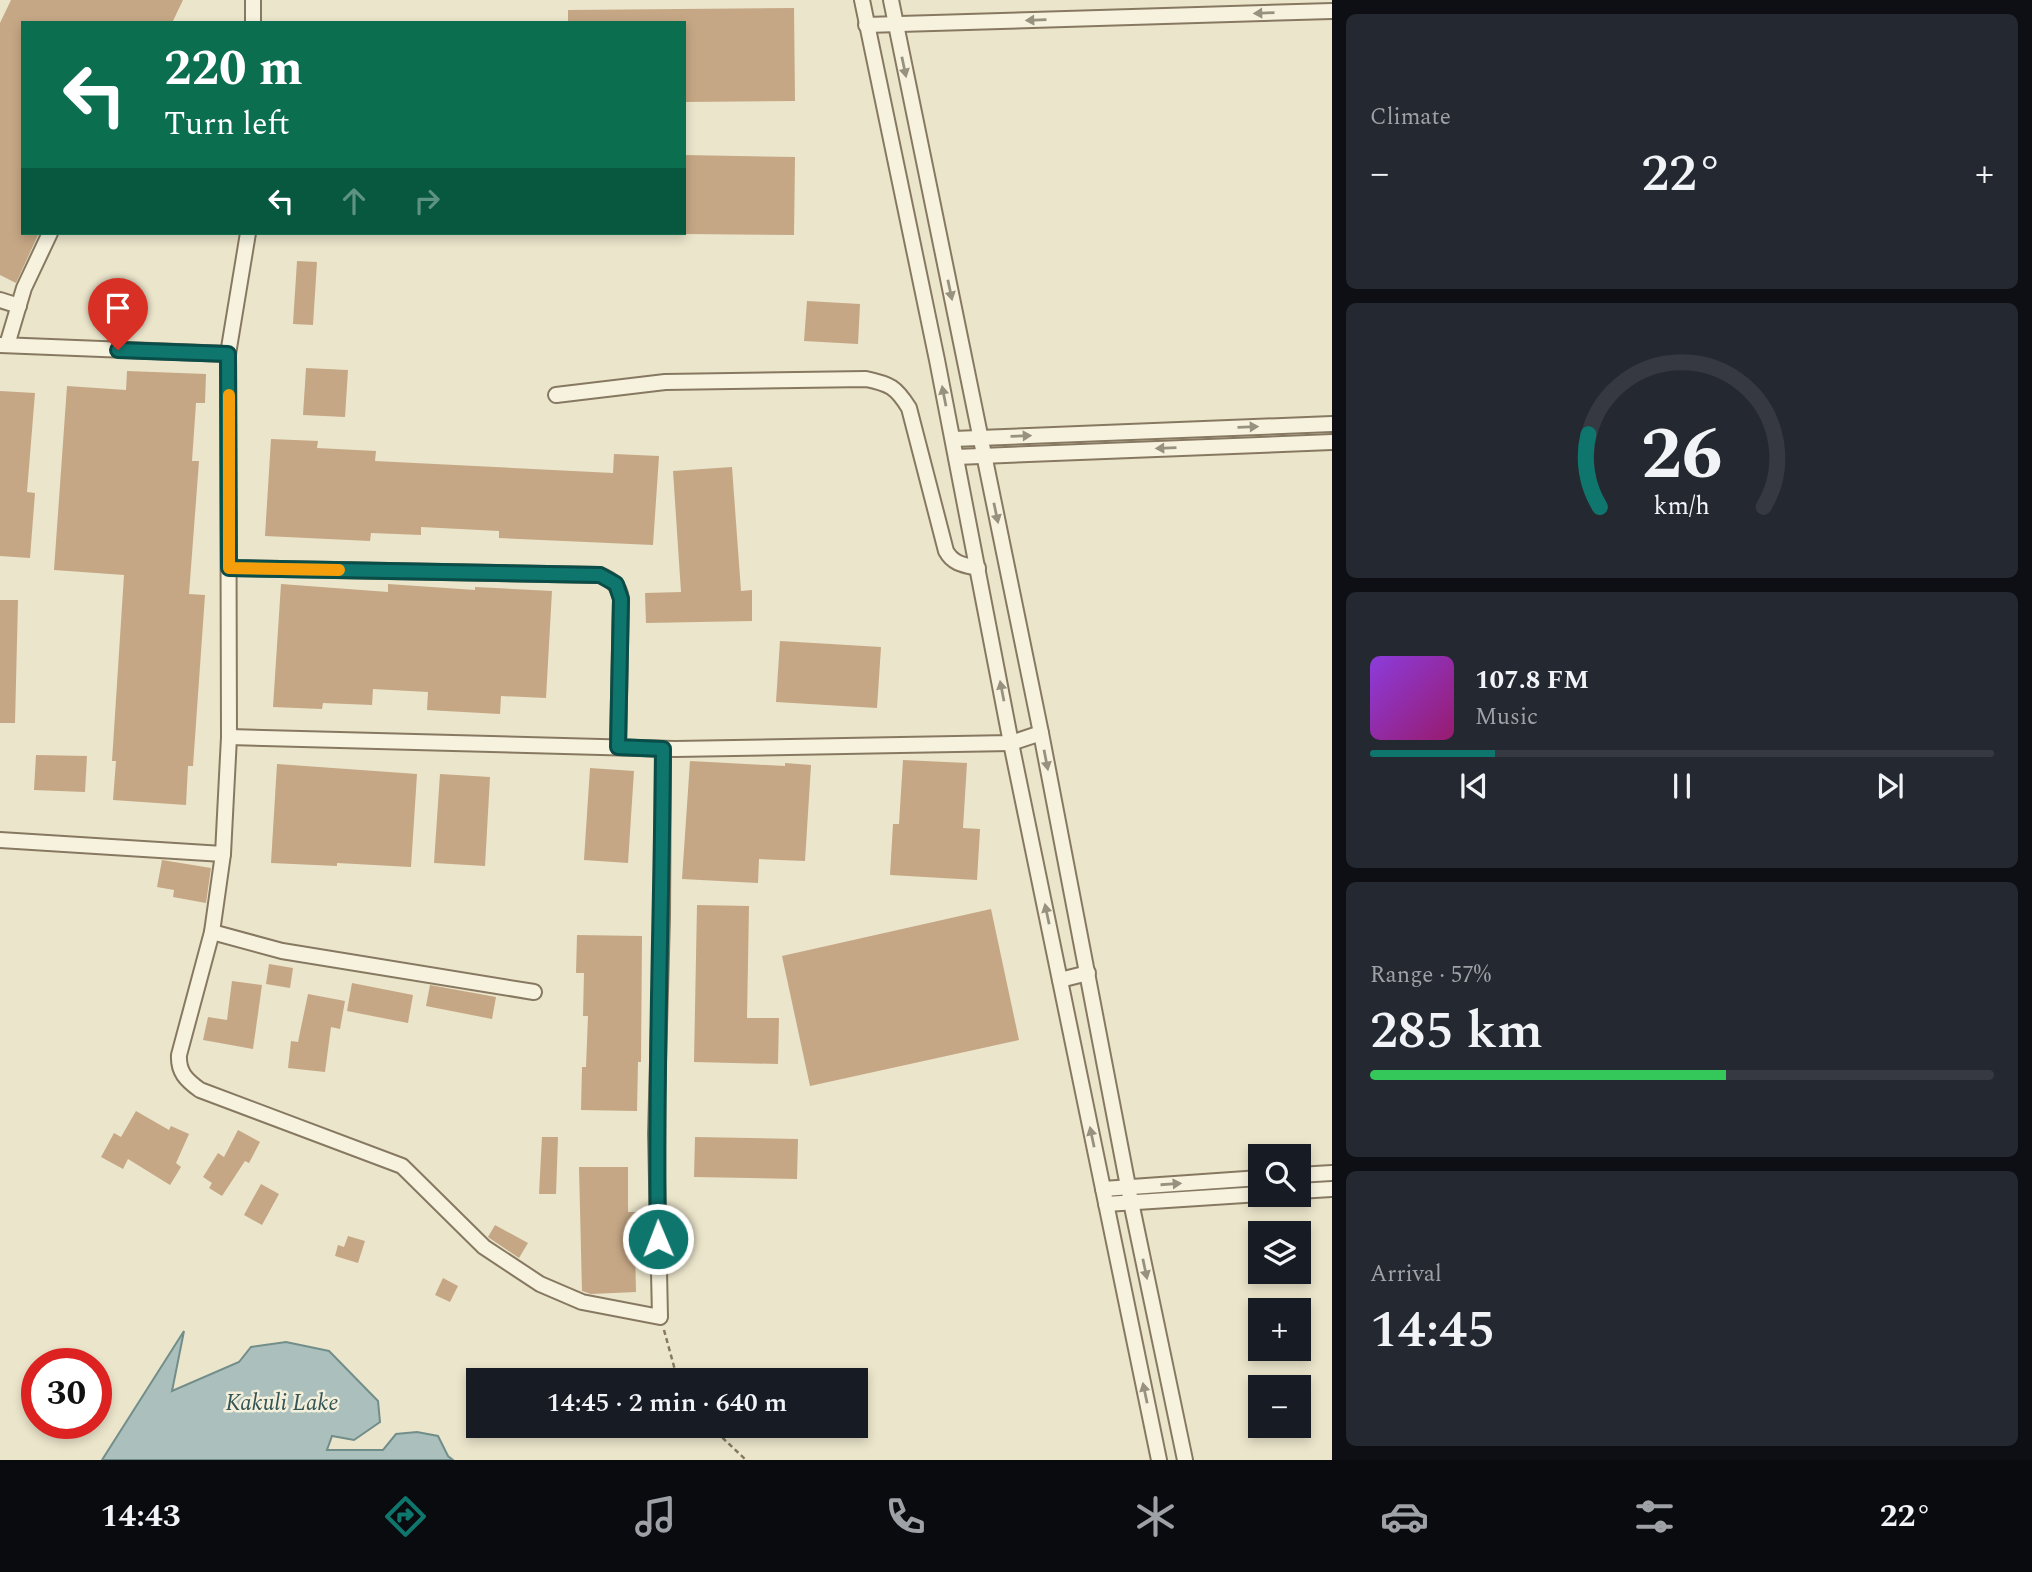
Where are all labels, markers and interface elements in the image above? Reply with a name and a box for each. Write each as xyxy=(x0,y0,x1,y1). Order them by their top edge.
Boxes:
one-way arrow xyxy=(1253,7,1275,18)
one-way arrow xyxy=(1025,14,1047,25)
text: 220 m xyxy=(164,32,303,107)
icon: left xyxy=(49,49,140,140)
one-way arrow xyxy=(898,56,909,78)
text: Turn left xyxy=(164,100,290,149)
text: Climate xyxy=(1370,100,1451,135)
text: 22° xyxy=(1641,135,1723,214)
text: − xyxy=(1370,145,1389,203)
text: + xyxy=(1975,145,1994,203)
icon: left xyxy=(262,182,300,220)
icon: ahead xyxy=(335,182,373,220)
icon: right xyxy=(408,182,446,220)
pin xyxy=(88,278,148,350)
one-way arrow xyxy=(945,279,956,301)
icon: arrive xyxy=(99,289,137,327)
one-way arrow xyxy=(939,385,950,407)
text: 26 xyxy=(1641,400,1723,511)
one-way arrow xyxy=(1237,421,1259,432)
one-way arrow xyxy=(1010,431,1032,442)
one-way arrow xyxy=(1155,443,1177,454)
text: km/h xyxy=(1654,488,1710,526)
one-way arrow xyxy=(990,502,1001,524)
text: 107.8 FM xyxy=(1475,660,1589,700)
one-way arrow xyxy=(996,680,1007,702)
text: Music xyxy=(1475,700,1538,735)
one-way arrow xyxy=(1041,749,1052,771)
icon: previous xyxy=(1455,767,1493,805)
icon: pause xyxy=(1663,767,1701,805)
icon: next xyxy=(1871,767,1909,805)
one-way arrow xyxy=(1041,903,1052,925)
text: Range · 57% xyxy=(1370,958,1491,993)
text: 285 km xyxy=(1370,992,1543,1071)
one-way arrow xyxy=(1087,1126,1098,1148)
map controls xyxy=(1248,1144,1311,1438)
button: search xyxy=(1248,1144,1311,1207)
one-way arrow xyxy=(1160,1178,1182,1189)
position arrow xyxy=(621,1202,695,1276)
button: layers xyxy=(1248,1221,1311,1284)
text: Arrival xyxy=(1370,1257,1442,1292)
one-way arrow xyxy=(1139,1258,1150,1280)
text: 14:45 xyxy=(1370,1291,1495,1370)
button: + xyxy=(1248,1298,1311,1361)
speed limit sign: 30 xyxy=(21,1348,112,1439)
button: − xyxy=(1248,1375,1311,1438)
one-way arrow xyxy=(1140,1382,1151,1404)
text: 14:45 · 2 min · 640 m xyxy=(547,1383,787,1423)
water label: Kakuli Lake xyxy=(226,1386,338,1421)
text: 14:43 xyxy=(100,1492,181,1541)
icon: directions xyxy=(381,1492,430,1541)
icon: music xyxy=(631,1492,680,1541)
icon: phone xyxy=(881,1492,930,1541)
icon: climate xyxy=(1131,1492,1180,1541)
icon: car xyxy=(1380,1492,1429,1541)
icon: filters xyxy=(1630,1492,1679,1541)
text: 22° xyxy=(1880,1492,1932,1541)

